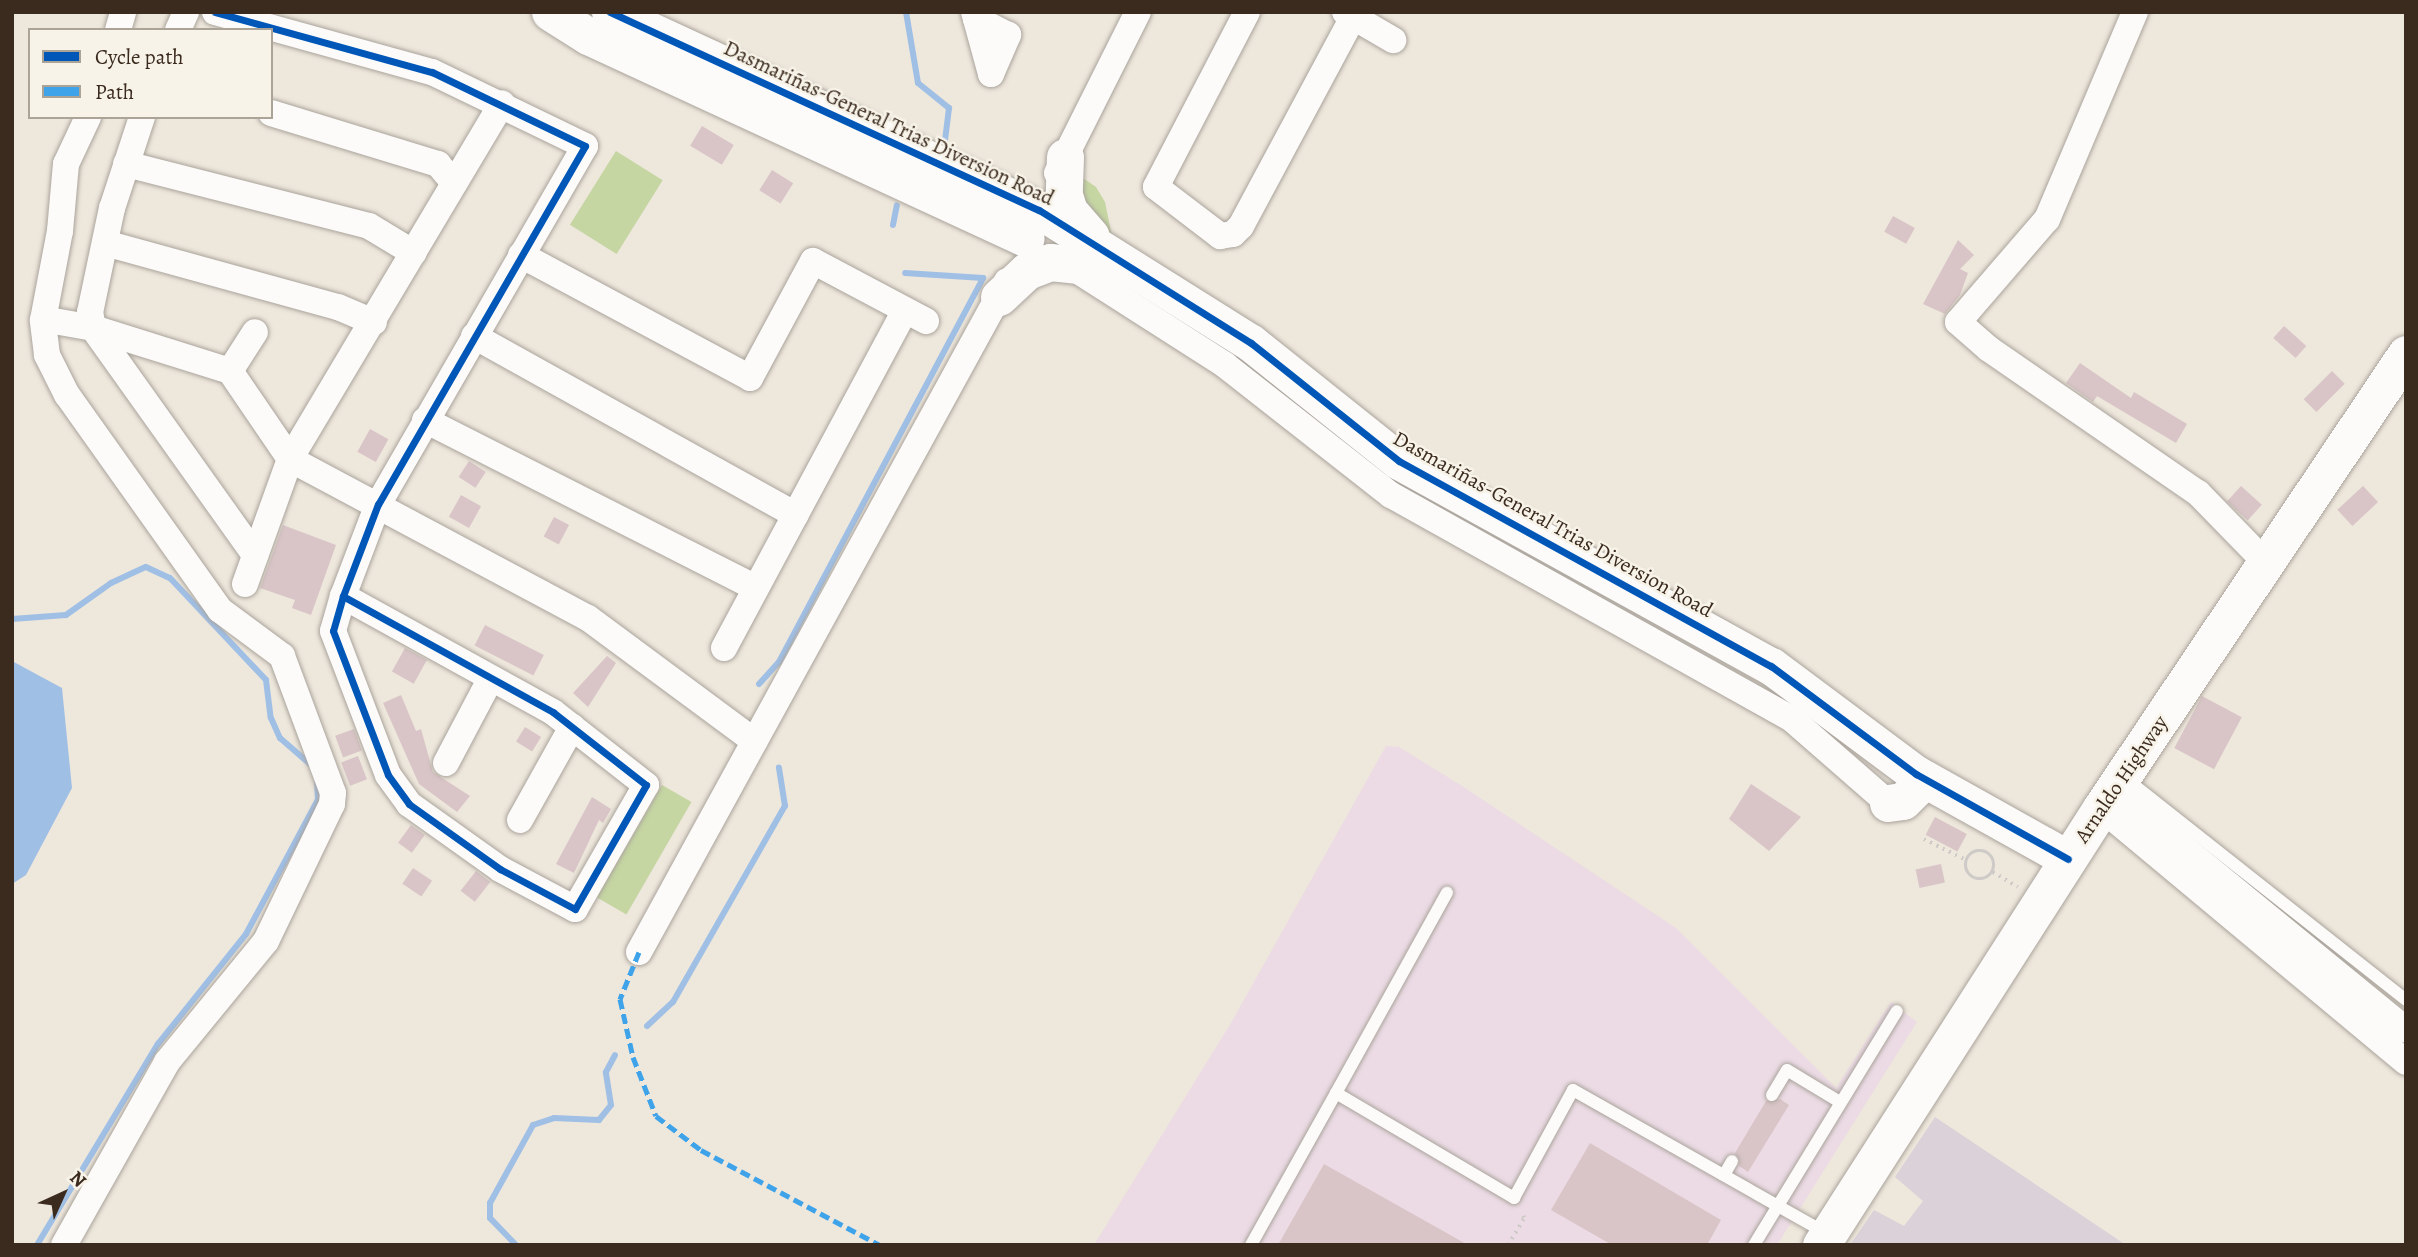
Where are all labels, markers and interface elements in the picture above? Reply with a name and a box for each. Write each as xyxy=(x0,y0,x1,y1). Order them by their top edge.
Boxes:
legend xyxy=(28,28,273,119)
street label: Dasmariñas-General Trias Diversion Road xyxy=(720,35,1058,211)
text: Cycle path xyxy=(95,43,184,71)
text: Path xyxy=(95,78,134,106)
street label: Dasmariñas-General Trias Diversion Road xyxy=(1389,425,1717,623)
street label: Arnaldo Highway xyxy=(2069,710,2173,848)
north arrow xyxy=(28,1159,98,1229)
text: N xyxy=(64,1165,92,1193)

